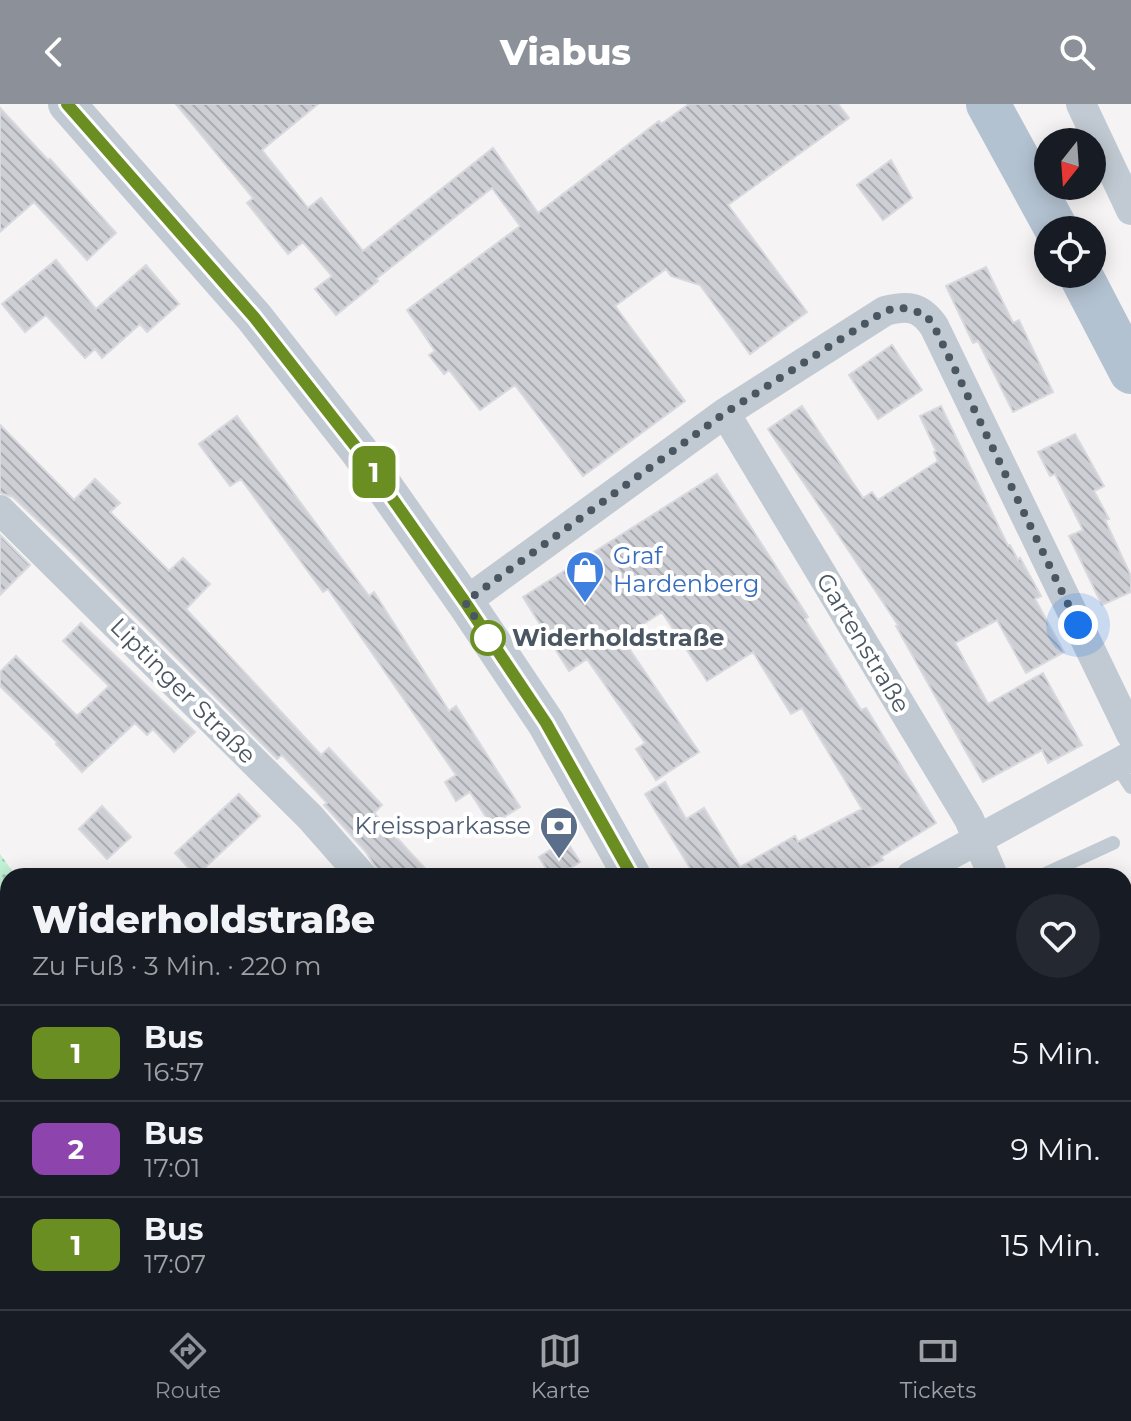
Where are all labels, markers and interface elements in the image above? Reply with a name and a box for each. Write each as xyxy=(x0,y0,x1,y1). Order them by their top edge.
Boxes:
icon: back xyxy=(32,30,76,74)
text: Viabus xyxy=(500,30,631,74)
icon: search xyxy=(1055,30,1099,74)
north arrow xyxy=(1034,128,1106,200)
map controls xyxy=(1034,128,1106,288)
button: locate xyxy=(1034,216,1106,288)
line badge: 1 xyxy=(348,446,400,498)
text: 1 xyxy=(369,455,379,489)
place label: Graf Hardenberg xyxy=(613,541,760,598)
shop icon: Graf Hardenberg xyxy=(564,549,606,604)
street label: Gartenstraße xyxy=(810,568,916,718)
your location xyxy=(1058,605,1098,645)
street label: Liptinger Straße xyxy=(105,612,262,769)
marker: Widerholdstraße xyxy=(471,621,505,655)
place label: Widerholdstraße xyxy=(512,623,724,652)
bank icon: Kreissparkasse xyxy=(538,805,580,860)
place label: Kreissparkasse xyxy=(355,811,531,840)
button: heart xyxy=(1016,894,1100,978)
text: Widerholdstraße xyxy=(32,896,375,943)
text: Zu Fuß · 3 Min. · 220 m xyxy=(32,950,322,982)
text: Bus xyxy=(144,1019,204,1056)
text: 5 Min. xyxy=(1012,1035,1100,1072)
text: 1 xyxy=(71,1036,81,1070)
text: 16:57 xyxy=(144,1056,204,1088)
text: Bus xyxy=(144,1115,204,1152)
text: 9 Min. xyxy=(1011,1131,1100,1168)
text: 2 xyxy=(68,1132,84,1166)
text: 17:01 xyxy=(144,1152,200,1184)
text: Bus xyxy=(144,1211,204,1248)
text: 15 Min. xyxy=(1001,1227,1100,1264)
text: 1 xyxy=(71,1228,81,1262)
text: 17:07 xyxy=(144,1248,206,1280)
tab: Route xyxy=(155,1329,221,1404)
tab: Karte xyxy=(531,1329,590,1404)
tab: Tickets xyxy=(900,1329,976,1404)

